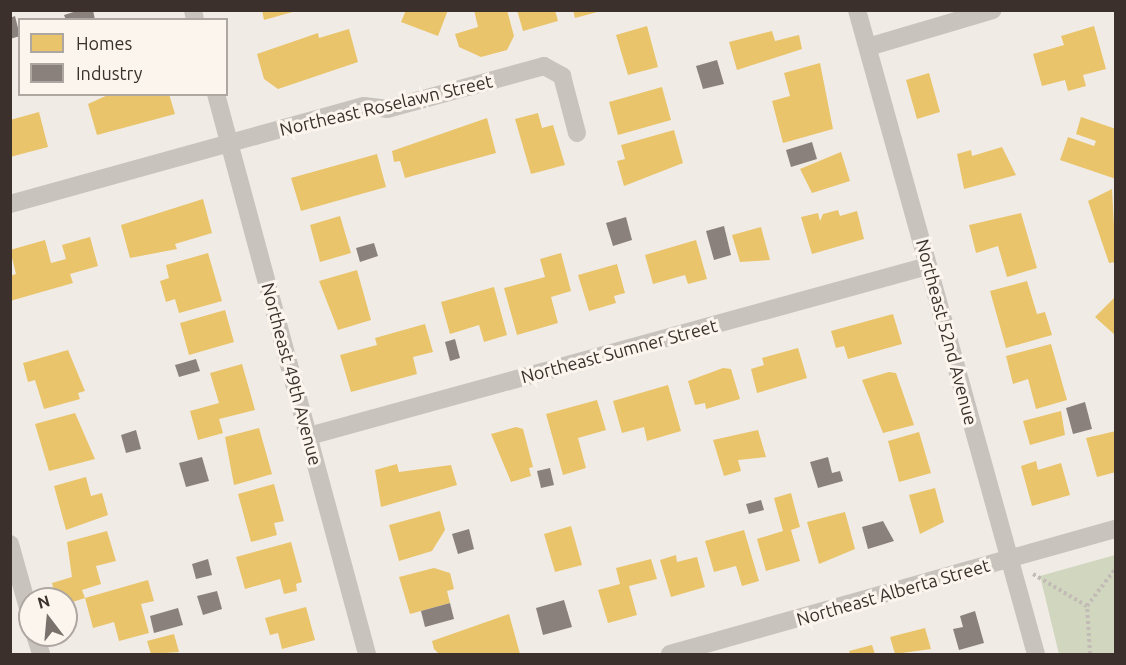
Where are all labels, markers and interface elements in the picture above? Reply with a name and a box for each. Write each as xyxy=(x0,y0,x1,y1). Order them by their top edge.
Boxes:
legend xyxy=(18,18,228,96)
text: Homes xyxy=(76,33,132,53)
text: Industry xyxy=(76,63,142,83)
street label: Northeast Roselawn Street xyxy=(277,70,495,140)
street label: Northeast 52nd Avenue xyxy=(912,237,982,427)
street label: Northeast 49th Avenue xyxy=(257,280,327,468)
street label: Northeast Sumner Street xyxy=(518,314,720,388)
street label: Northeast Alberta Street xyxy=(794,554,992,630)
north arrow xyxy=(18,587,78,647)
text: N xyxy=(35,591,52,612)

